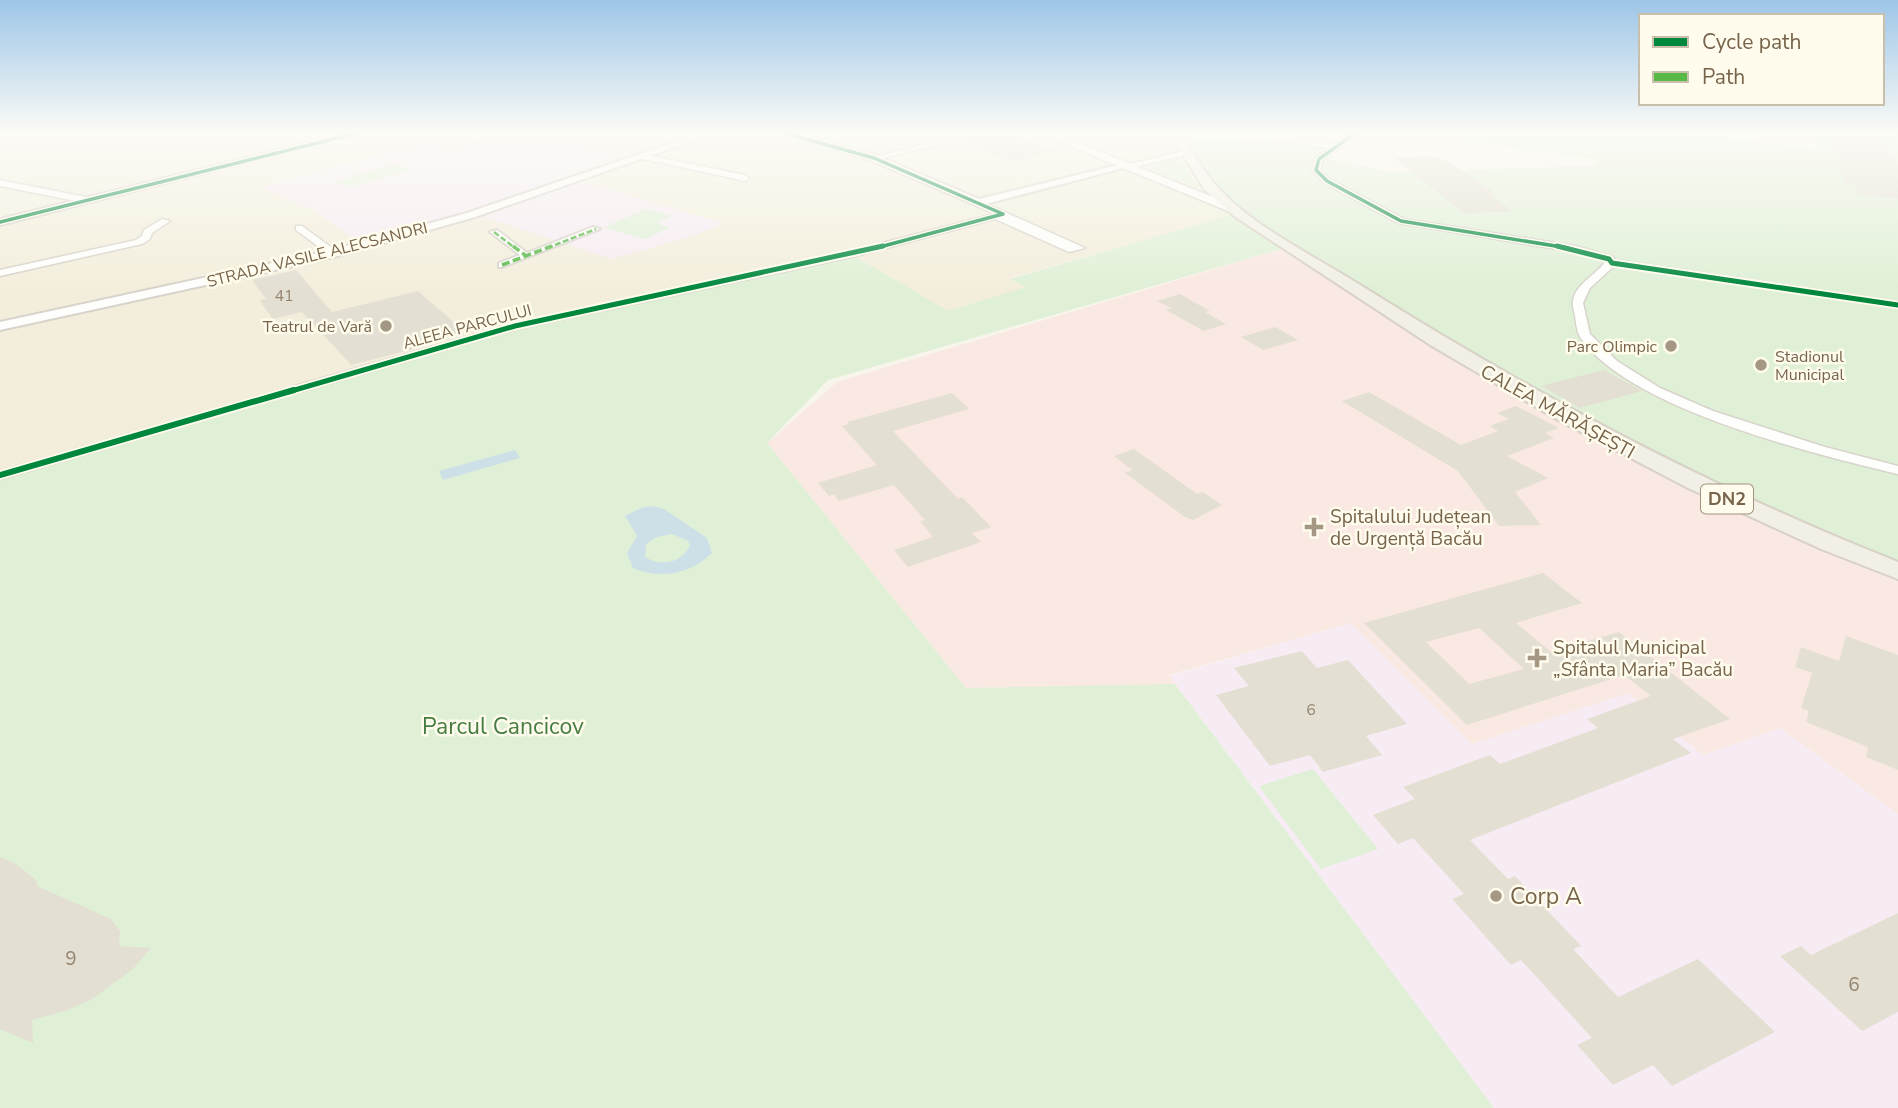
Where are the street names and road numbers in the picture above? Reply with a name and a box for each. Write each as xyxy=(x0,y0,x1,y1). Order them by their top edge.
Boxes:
street label: STRADA VASILE ALECSANDRI xyxy=(205,217,430,293)
street label: ALEEA PARCULUI xyxy=(401,299,534,355)
street label: CALEA MĂRĂȘEȘTI xyxy=(1476,359,1639,465)
road number: DN2 xyxy=(1701,485,1753,514)

